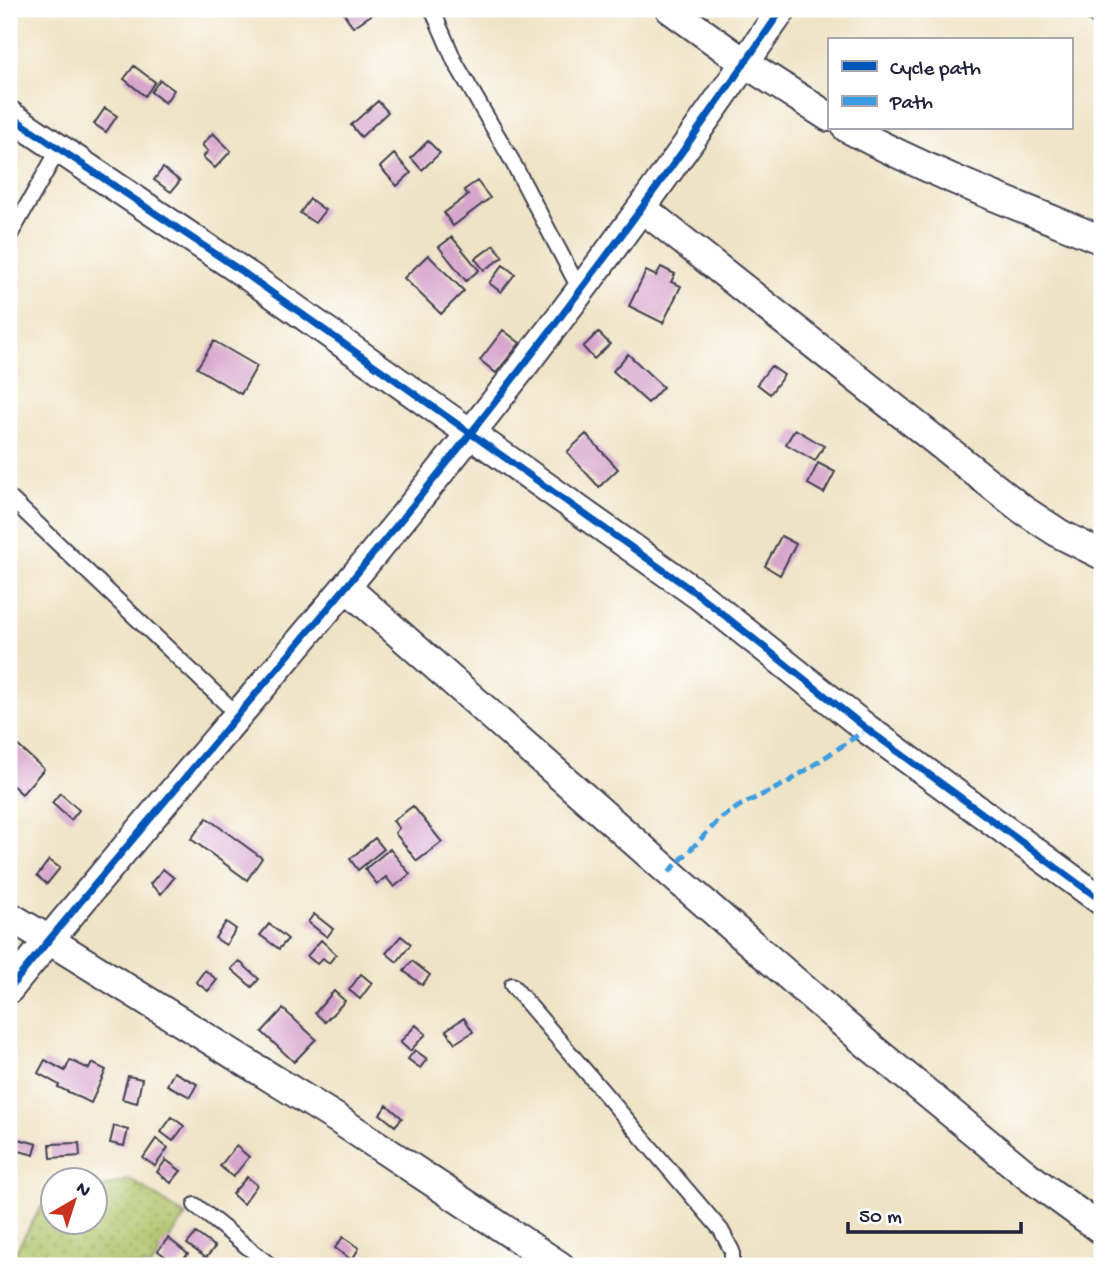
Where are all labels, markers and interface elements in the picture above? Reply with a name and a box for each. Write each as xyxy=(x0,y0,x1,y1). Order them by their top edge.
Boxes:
legend xyxy=(828,38,1072,130)
text: Cycle path xyxy=(890,58,981,83)
text: Path xyxy=(889,92,933,117)
north arrow xyxy=(38,1166,108,1236)
text: N xyxy=(70,1178,95,1203)
scale bar xyxy=(848,1191,1022,1235)
text: 50 m xyxy=(859,1206,902,1231)

